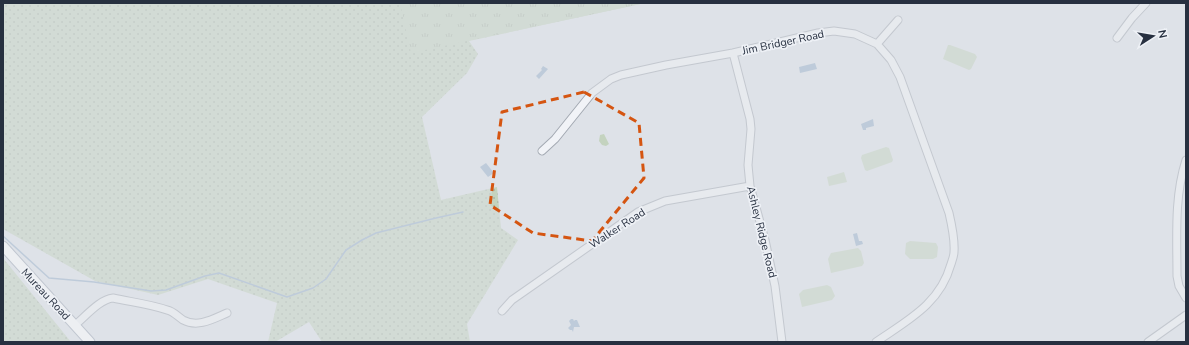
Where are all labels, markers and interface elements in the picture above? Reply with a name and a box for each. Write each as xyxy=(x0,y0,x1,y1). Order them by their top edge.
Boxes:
north arrow xyxy=(1133,16,1173,56)
street label: Jim Bridger Road xyxy=(740,26,825,59)
text: N xyxy=(1154,28,1170,40)
street label: Ashley Ridge Road xyxy=(743,185,780,280)
street label: Walker Road xyxy=(586,205,648,252)
street label: Mureau Road xyxy=(18,265,74,323)

